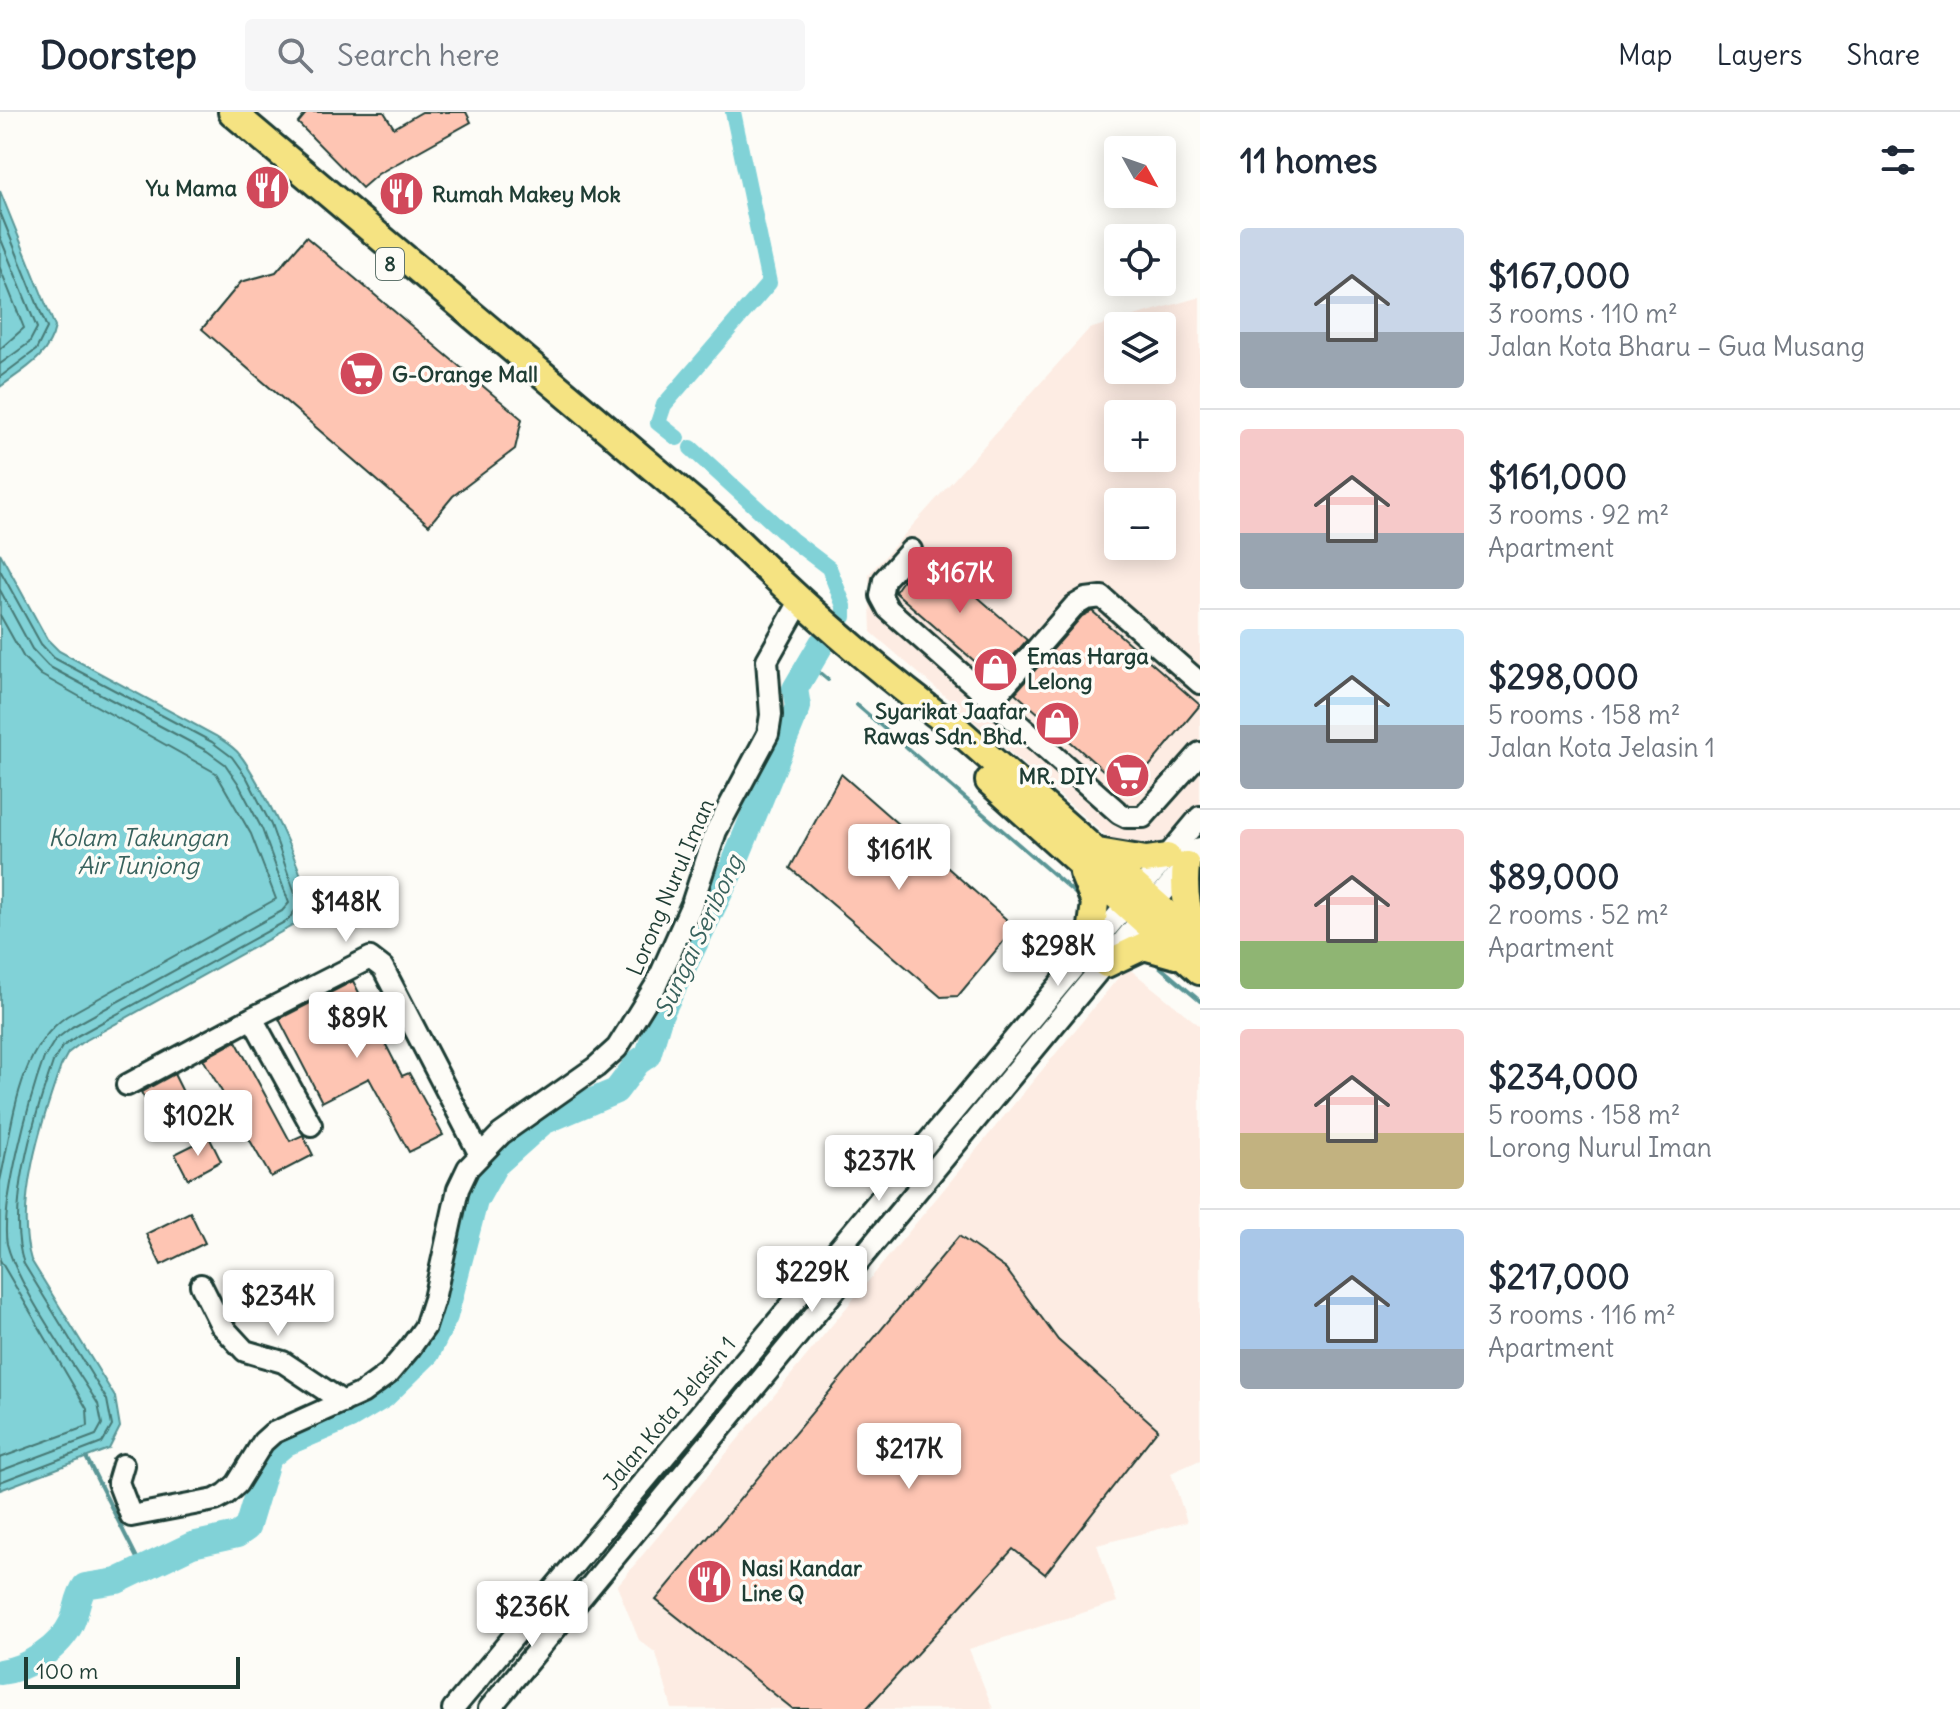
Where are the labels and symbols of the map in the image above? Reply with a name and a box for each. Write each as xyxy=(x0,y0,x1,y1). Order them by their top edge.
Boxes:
north arrow xyxy=(1104,136,1176,208)
restaurant icon: Yu Mama xyxy=(244,164,292,212)
restaurant icon: Rumah Makey Mok xyxy=(377,170,425,218)
place label: Yu Mama xyxy=(145,174,237,202)
place label: Rumah Makey Mok xyxy=(432,180,621,208)
road number: 8 xyxy=(376,248,404,280)
supermarket icon: G-Orange Mall xyxy=(337,350,385,398)
place label: G-Orange Mall xyxy=(392,360,538,388)
pin: $167K xyxy=(904,547,1016,615)
place label: Emas Harga Lelong xyxy=(1027,642,1149,695)
shop icon: Emas Harga Lelong xyxy=(972,645,1020,693)
place label: Syarikat Jaafar Rawas Sdn. Bhd. xyxy=(863,697,1028,750)
shop icon: Syarikat Jaafar Rawas Sdn. Bhd. xyxy=(1034,700,1082,748)
supermarket icon: MR. DIY xyxy=(1104,752,1152,800)
place label: MR. DIY xyxy=(1018,762,1098,790)
street label: Lorong Nurul Iman xyxy=(620,794,720,980)
water label: Kolam Takungan Air Tunjong xyxy=(48,822,229,880)
pin: $161K xyxy=(843,824,955,892)
water label: Sungai Seribong xyxy=(648,849,749,1021)
pin: $148K xyxy=(290,876,402,944)
pin: $298K xyxy=(1002,920,1114,988)
pin: $89K xyxy=(310,992,404,1060)
pin: $102K xyxy=(142,1090,254,1158)
pin: $237K xyxy=(823,1135,935,1203)
pin: $229K xyxy=(756,1246,868,1314)
pin: $234K xyxy=(222,1270,334,1338)
street label: Jalan Kota Jelasin 1 xyxy=(597,1330,741,1496)
pin: $217K xyxy=(853,1423,965,1491)
place label: Nasi Kandar Line Q xyxy=(741,1554,863,1607)
restaurant icon: Nasi Kandar Line Q xyxy=(686,1557,734,1605)
pin: $236K xyxy=(476,1581,588,1649)
scale bar xyxy=(24,1653,240,1689)

